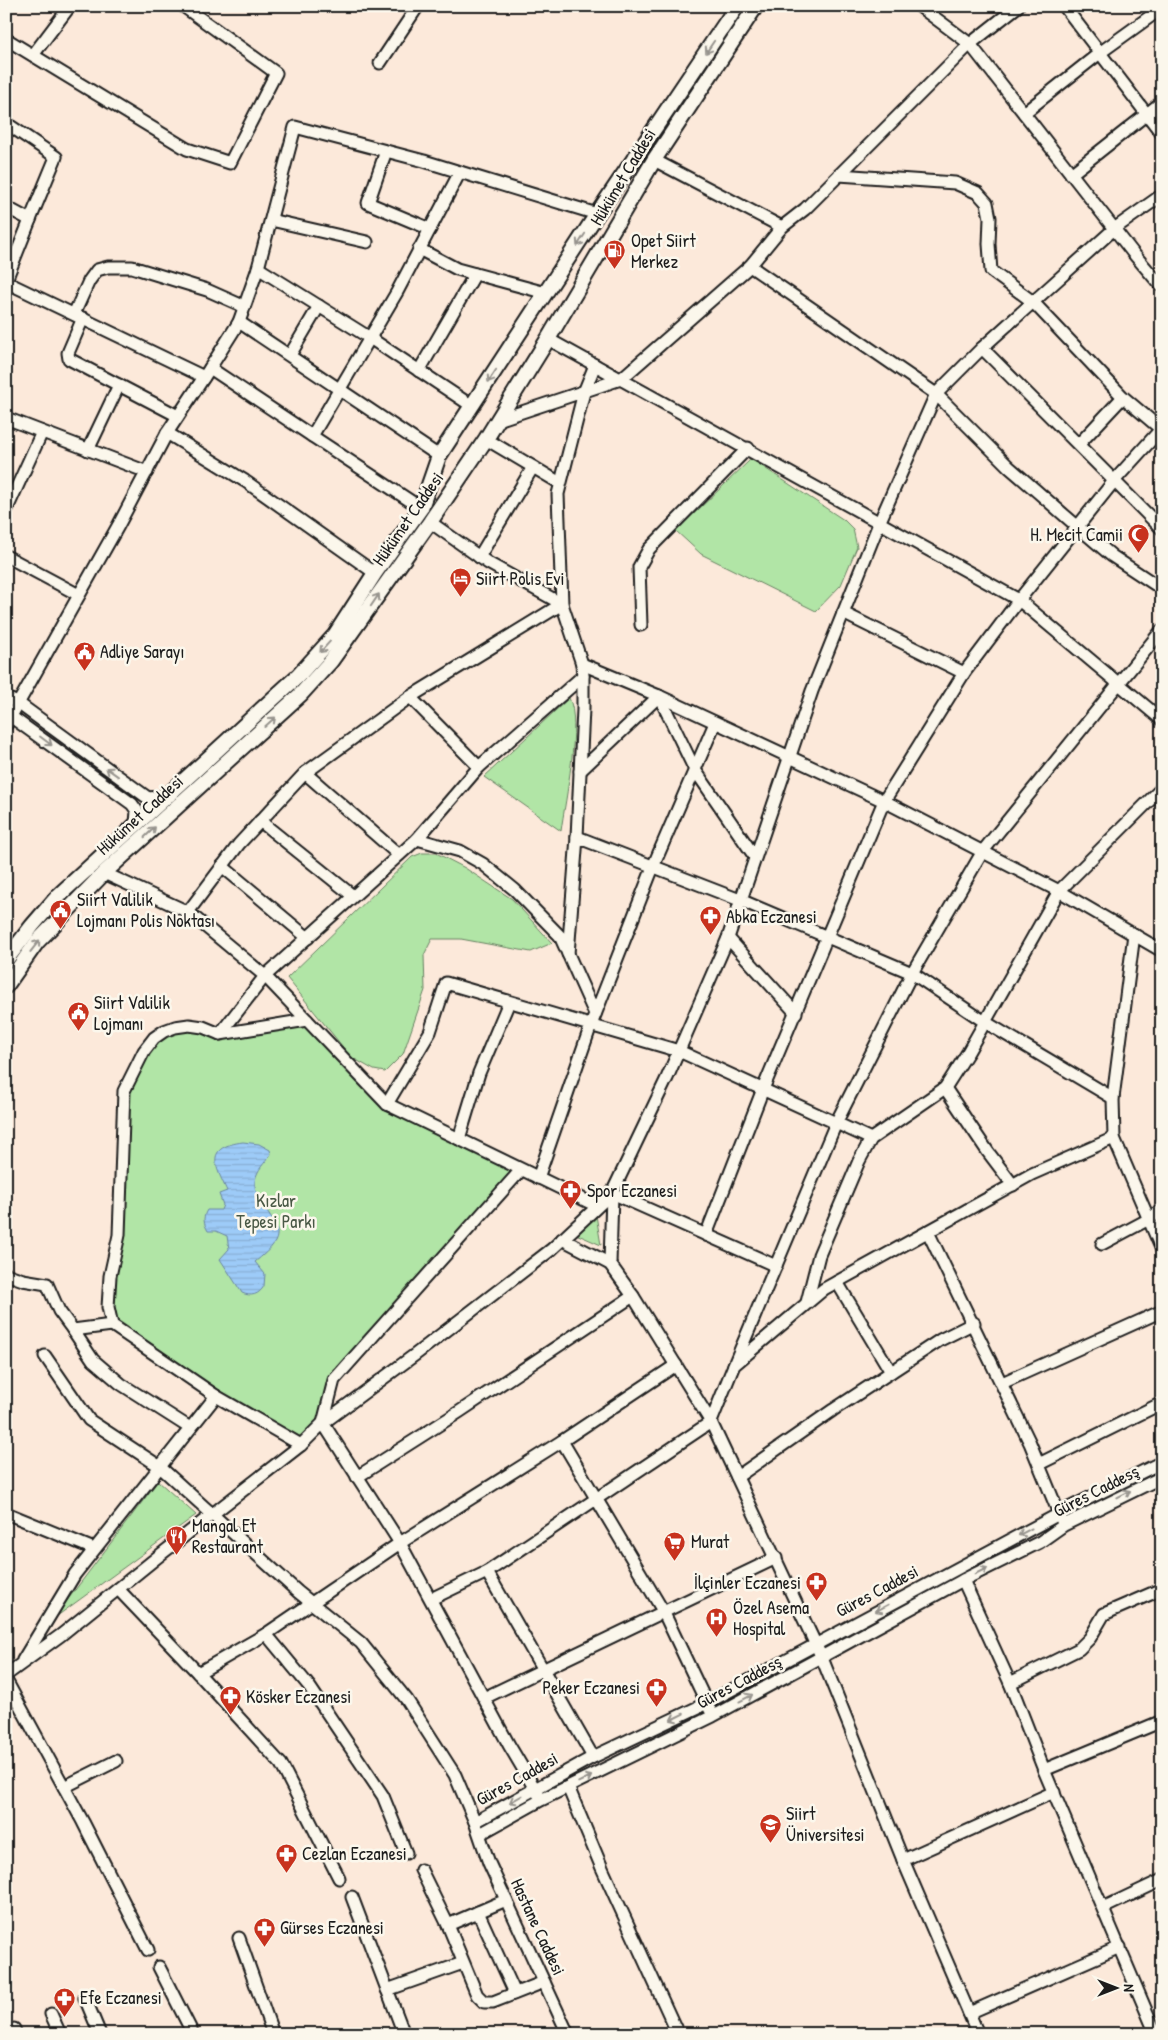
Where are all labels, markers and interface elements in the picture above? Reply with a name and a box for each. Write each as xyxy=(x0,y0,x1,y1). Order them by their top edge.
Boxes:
one-way arrow xyxy=(705,39,715,53)
street label: Hükümet Caddesi xyxy=(584,124,661,230)
place label: Opet Siirt Merkez xyxy=(631,228,696,274)
one-way arrow xyxy=(575,233,586,247)
fuel station icon: Opet Siirt Merkez xyxy=(603,239,627,270)
one-way arrow xyxy=(486,369,497,383)
street label: Hükümet Caddesi xyxy=(366,467,449,571)
place label: H. Mecit Camii xyxy=(1030,522,1123,547)
mosque icon: H. Mecit Camii xyxy=(1127,523,1151,554)
place label: Siirt Polis Evi xyxy=(476,566,565,591)
hotel icon: Siirt Polis Evi xyxy=(448,567,472,598)
one-way arrow xyxy=(371,593,381,607)
place label: Adliye Sarayı xyxy=(100,639,185,664)
public building icon: Adliye Sarayı xyxy=(72,640,96,671)
one-way arrow xyxy=(319,640,330,653)
one-way arrow xyxy=(263,716,276,728)
one-way arrow xyxy=(39,736,52,747)
one-way arrow xyxy=(105,767,119,777)
street label: Hükümet Caddesi xyxy=(91,769,189,860)
one-way arrow xyxy=(144,826,156,838)
place label: Siirt Valilik Lojmanı Polis Noktası xyxy=(77,887,215,933)
public building icon: Siirt Valilik Lojmanı Polis Noktası xyxy=(49,898,73,929)
place label: Abka Eczanesi xyxy=(726,904,817,929)
pharmacy icon: Abka Eczanesi xyxy=(698,905,722,936)
one-way arrow xyxy=(29,940,40,953)
place label: Siirt Valilik Lojmanı xyxy=(94,990,170,1036)
public building icon: Siirt Valilik Lojmanı xyxy=(66,1001,90,1032)
place label: Spor Eczanesi xyxy=(587,1178,677,1203)
pharmacy icon: Spor Eczanesi xyxy=(559,1179,583,1210)
park label: Kızlar Tepesi Parkı xyxy=(236,1188,316,1234)
street label: Güres Caddesş xyxy=(1049,1458,1143,1523)
one-way arrow xyxy=(1117,1489,1132,1499)
place label: Mangal Et Restaurant xyxy=(192,1513,264,1559)
restaurant icon: Mangal Et Restaurant xyxy=(164,1524,188,1555)
one-way arrow xyxy=(1018,1527,1033,1537)
place label: Murat xyxy=(691,1529,730,1554)
supermarket icon: Murat xyxy=(663,1530,687,1561)
street label: Güres Caddesi xyxy=(831,1558,922,1623)
one-way arrow xyxy=(973,1566,988,1575)
place label: İlçinler Eczanesi xyxy=(694,1570,801,1595)
pharmacy icon: İlçinler Eczanesi xyxy=(805,1571,829,1602)
place label: Özel Asema Hospital xyxy=(733,1595,809,1641)
one-way arrow xyxy=(875,1604,890,1613)
hospital icon: Özel Asema Hospital xyxy=(705,1606,729,1637)
street label: Güres Caddesş xyxy=(692,1649,786,1714)
place label: Peker Eczanesi xyxy=(543,1675,640,1700)
pharmacy icon: Peker Eczanesi xyxy=(644,1676,668,1707)
place label: Kösker Eczanesi xyxy=(246,1684,351,1709)
pharmacy icon: Kösker Eczanesi xyxy=(218,1685,242,1716)
one-way arrow xyxy=(738,1693,753,1702)
one-way arrow xyxy=(669,1712,684,1722)
street label: Güres Caddesi xyxy=(471,1746,562,1811)
one-way arrow xyxy=(577,1774,592,1783)
one-way arrow xyxy=(509,1794,524,1804)
place label: Siirt Üniversitesi xyxy=(786,1801,865,1847)
school or university icon: Siirt Üniversitesi xyxy=(758,1812,782,1843)
place label: Cezlan Eczanesi xyxy=(302,1841,407,1866)
pharmacy icon: Cezlan Eczanesi xyxy=(274,1842,298,1873)
street label: Hastane Caddesi xyxy=(505,1874,572,1979)
place label: Gürses Eczanesi xyxy=(280,1915,384,1940)
pharmacy icon: Gürses Eczanesi xyxy=(252,1916,276,1947)
north arrow xyxy=(1090,1962,1140,2012)
text: N xyxy=(1120,1984,1139,1992)
place label: Efe Eczanesi xyxy=(80,1985,162,2010)
pharmacy icon: Efe Eczanesi xyxy=(52,1986,76,2017)

